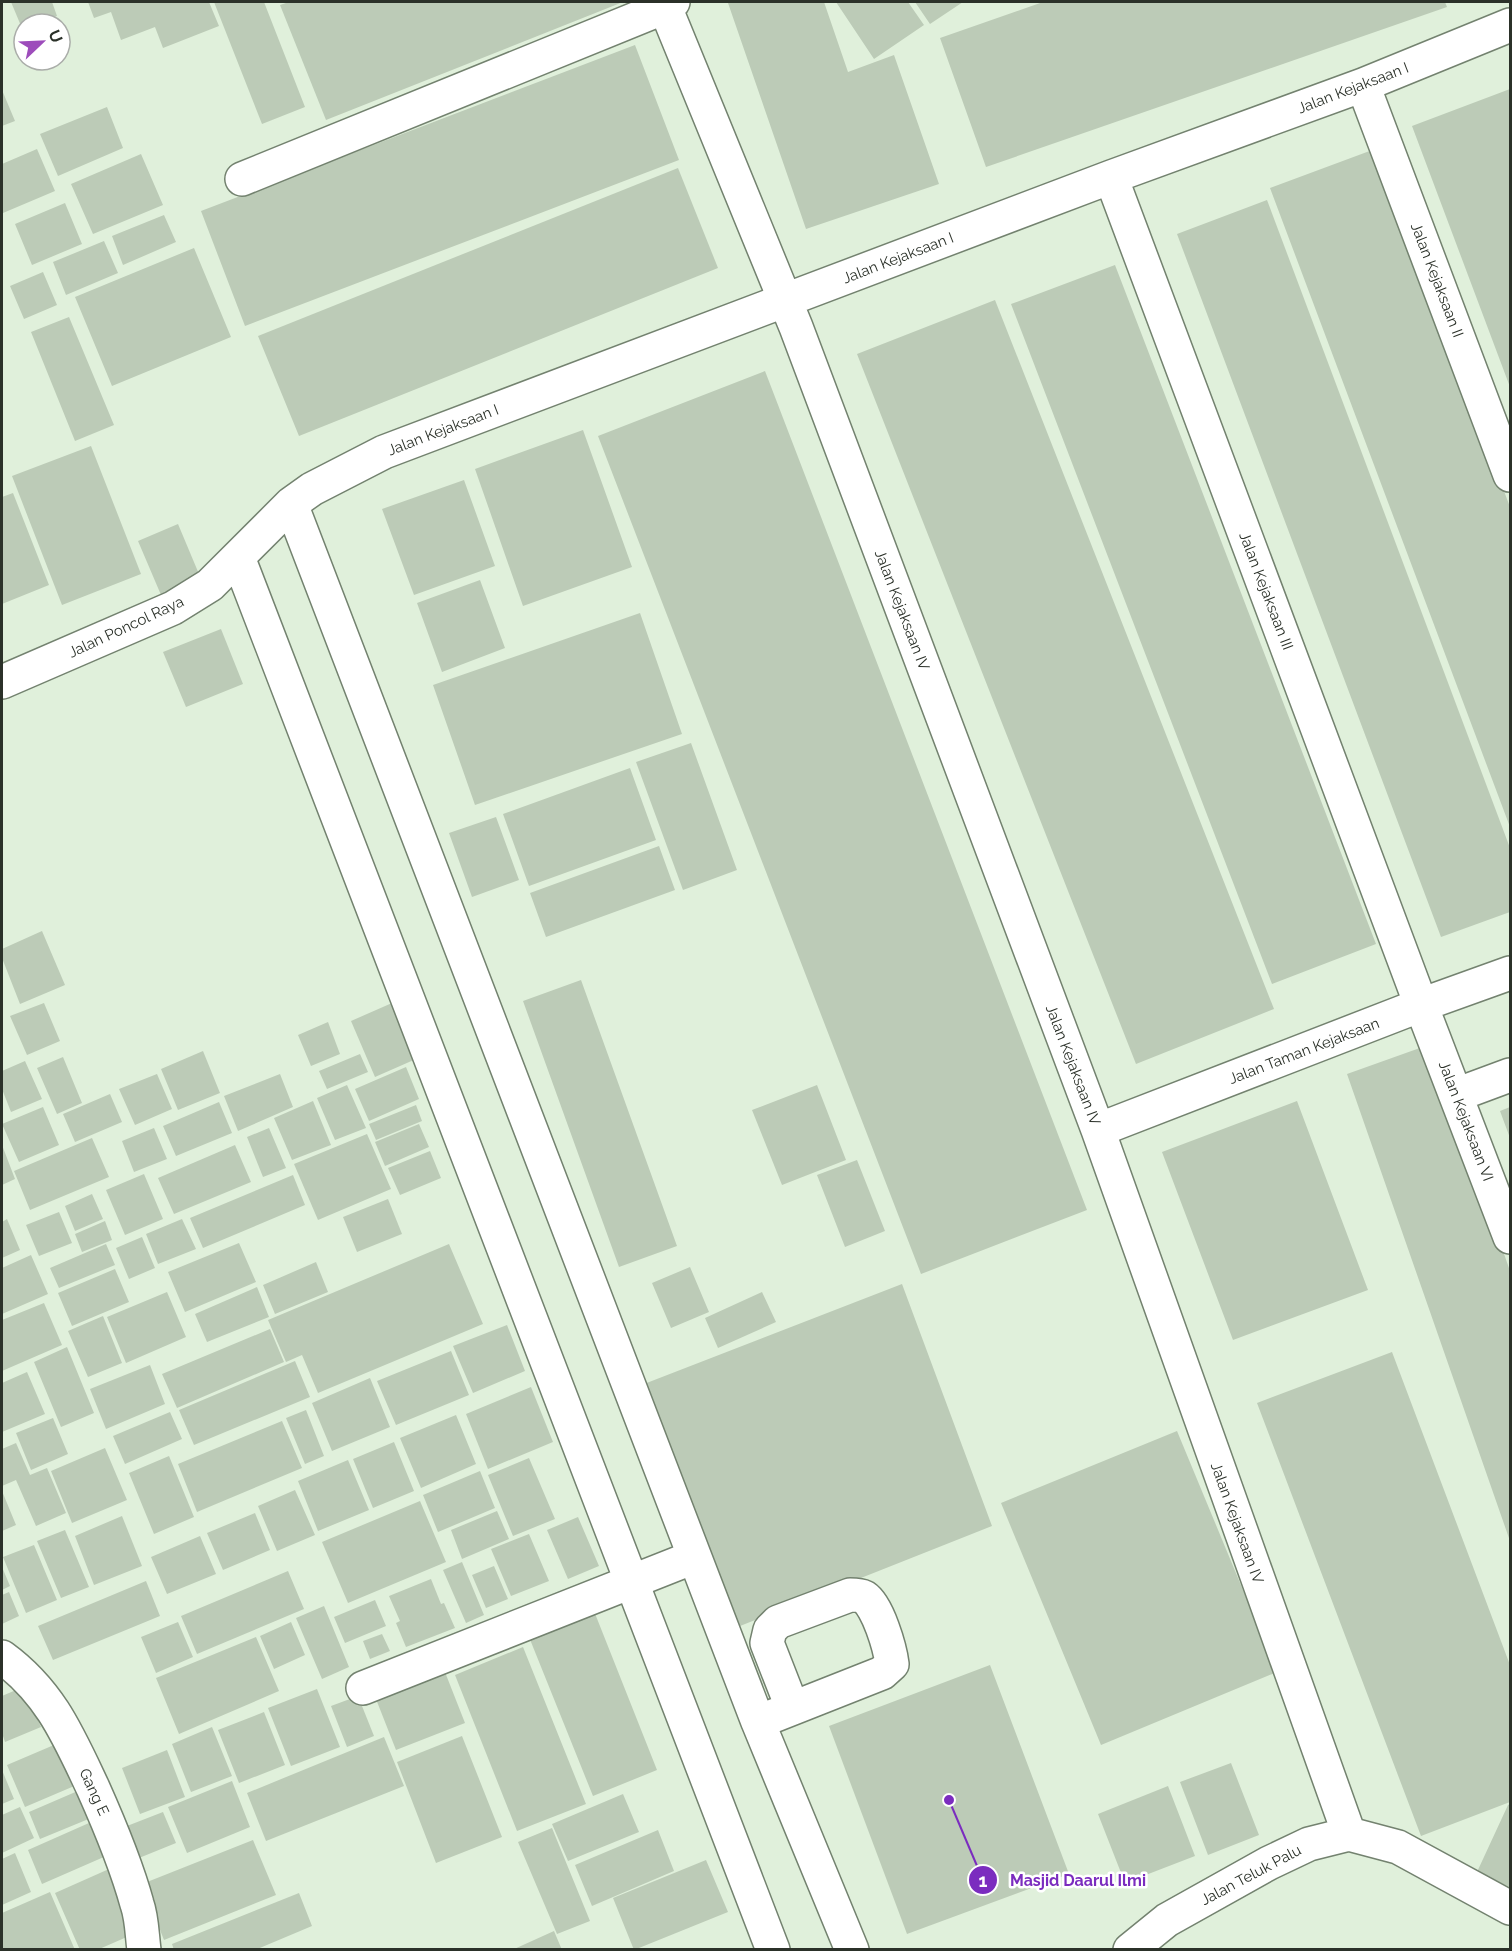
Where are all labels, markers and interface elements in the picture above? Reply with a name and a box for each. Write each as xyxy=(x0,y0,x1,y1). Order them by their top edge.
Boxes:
north arrow xyxy=(12,12,72,72)
text: U xyxy=(44,27,66,46)
street label: Jalan Kejaksaan I xyxy=(1295,59,1411,117)
street label: Jalan Kejaksaan II xyxy=(1407,220,1467,340)
street label: Jalan Kejaksaan I xyxy=(840,229,956,287)
street label: Jalan Kejaksaan I xyxy=(385,401,501,459)
street label: Jalan Kejaksaan III xyxy=(1235,529,1297,653)
street label: Jalan Kejaksaan IV xyxy=(871,547,933,673)
street label: Jalan Poncol Raya xyxy=(65,592,187,662)
street label: Jalan Kejaksaan IV xyxy=(1042,1002,1104,1128)
street label: Jalan Taman Kejaksaan xyxy=(1226,1014,1382,1088)
street label: Jalan Kejaksaan VI xyxy=(1435,1058,1497,1184)
street label: Jalan Kejaksaan IV xyxy=(1207,1460,1267,1586)
street label: Gang E xyxy=(75,1766,113,1818)
street label: Jalan Teluk Palu xyxy=(1198,1841,1304,1909)
callout: Masjid Daarul Ilmi xyxy=(968,1863,1158,1897)
text: 1 xyxy=(979,1870,988,1891)
text: Masjid Daarul Ilmi xyxy=(1010,1871,1146,1890)

